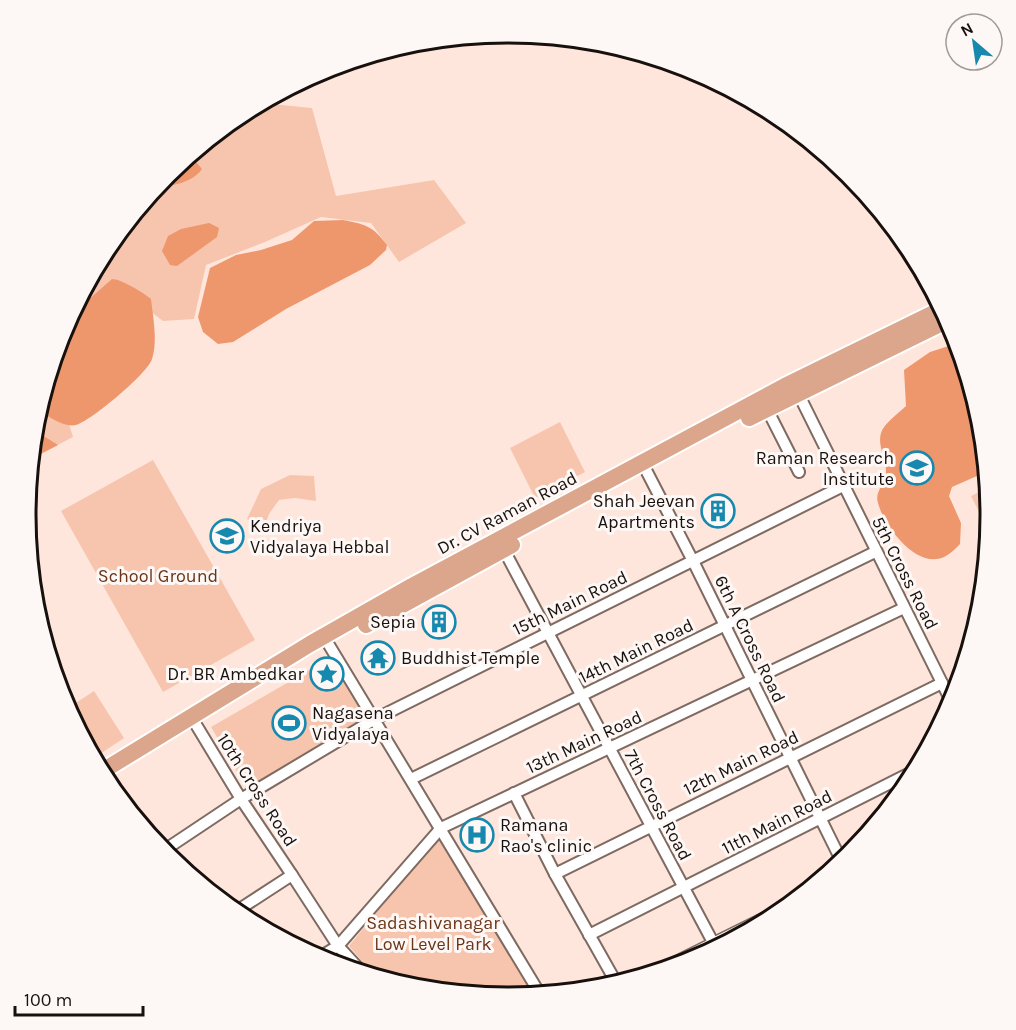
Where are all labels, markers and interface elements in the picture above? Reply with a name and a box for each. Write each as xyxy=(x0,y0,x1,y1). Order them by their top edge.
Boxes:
north arrow xyxy=(944,12,1004,72)
text: N xyxy=(957,18,977,40)
place label: Raman Research Institute xyxy=(756,447,894,490)
school or university icon: Raman Research Institute xyxy=(899,450,935,486)
street label: Dr. CV Raman Road xyxy=(433,467,581,559)
place label: Shah Jeevan Apartments xyxy=(593,490,695,533)
building icon: Shah Jeevan Apartments xyxy=(700,493,736,529)
street label: 5th Cross Road xyxy=(867,513,943,633)
place label: Kendriya Vidyalaya Hebbal xyxy=(250,515,390,558)
school or university icon: Kendriya Vidyalaya Hebbal xyxy=(209,518,245,554)
park label: School Ground xyxy=(98,565,218,587)
street label: 15th Main Road xyxy=(509,566,631,640)
street label: 6th A Cross Road xyxy=(710,572,790,706)
building icon: Sepia xyxy=(421,604,457,640)
place label: Sepia xyxy=(370,611,416,633)
street label: 14th Main Road xyxy=(575,614,697,688)
temple icon: Buddhist Temple xyxy=(360,640,396,676)
place label: Buddhist Temple xyxy=(401,647,540,669)
place icon: Dr. BR Ambedkar xyxy=(309,656,345,692)
place label: Dr. BR Ambedkar xyxy=(167,663,304,685)
place label: Nagasena Vidyalaya xyxy=(312,702,394,745)
sports icon: Nagasena Vidyalaya xyxy=(271,705,307,741)
street label: 13th Main Road xyxy=(522,705,646,779)
street label: 12th Main Road xyxy=(680,726,802,800)
street label: 10th Cross Road xyxy=(212,729,302,851)
street label: 7th Cross Road xyxy=(620,746,696,864)
street label: 11th Main Road xyxy=(718,785,836,859)
place label: Ramana Rao's clinic xyxy=(500,814,592,857)
hospital icon: Ramana Rao's clinic xyxy=(459,817,495,853)
park label: Sadashivanagar Low Level Park xyxy=(366,912,500,955)
scale bar xyxy=(15,979,142,1017)
text: 100 m xyxy=(24,989,72,1011)

